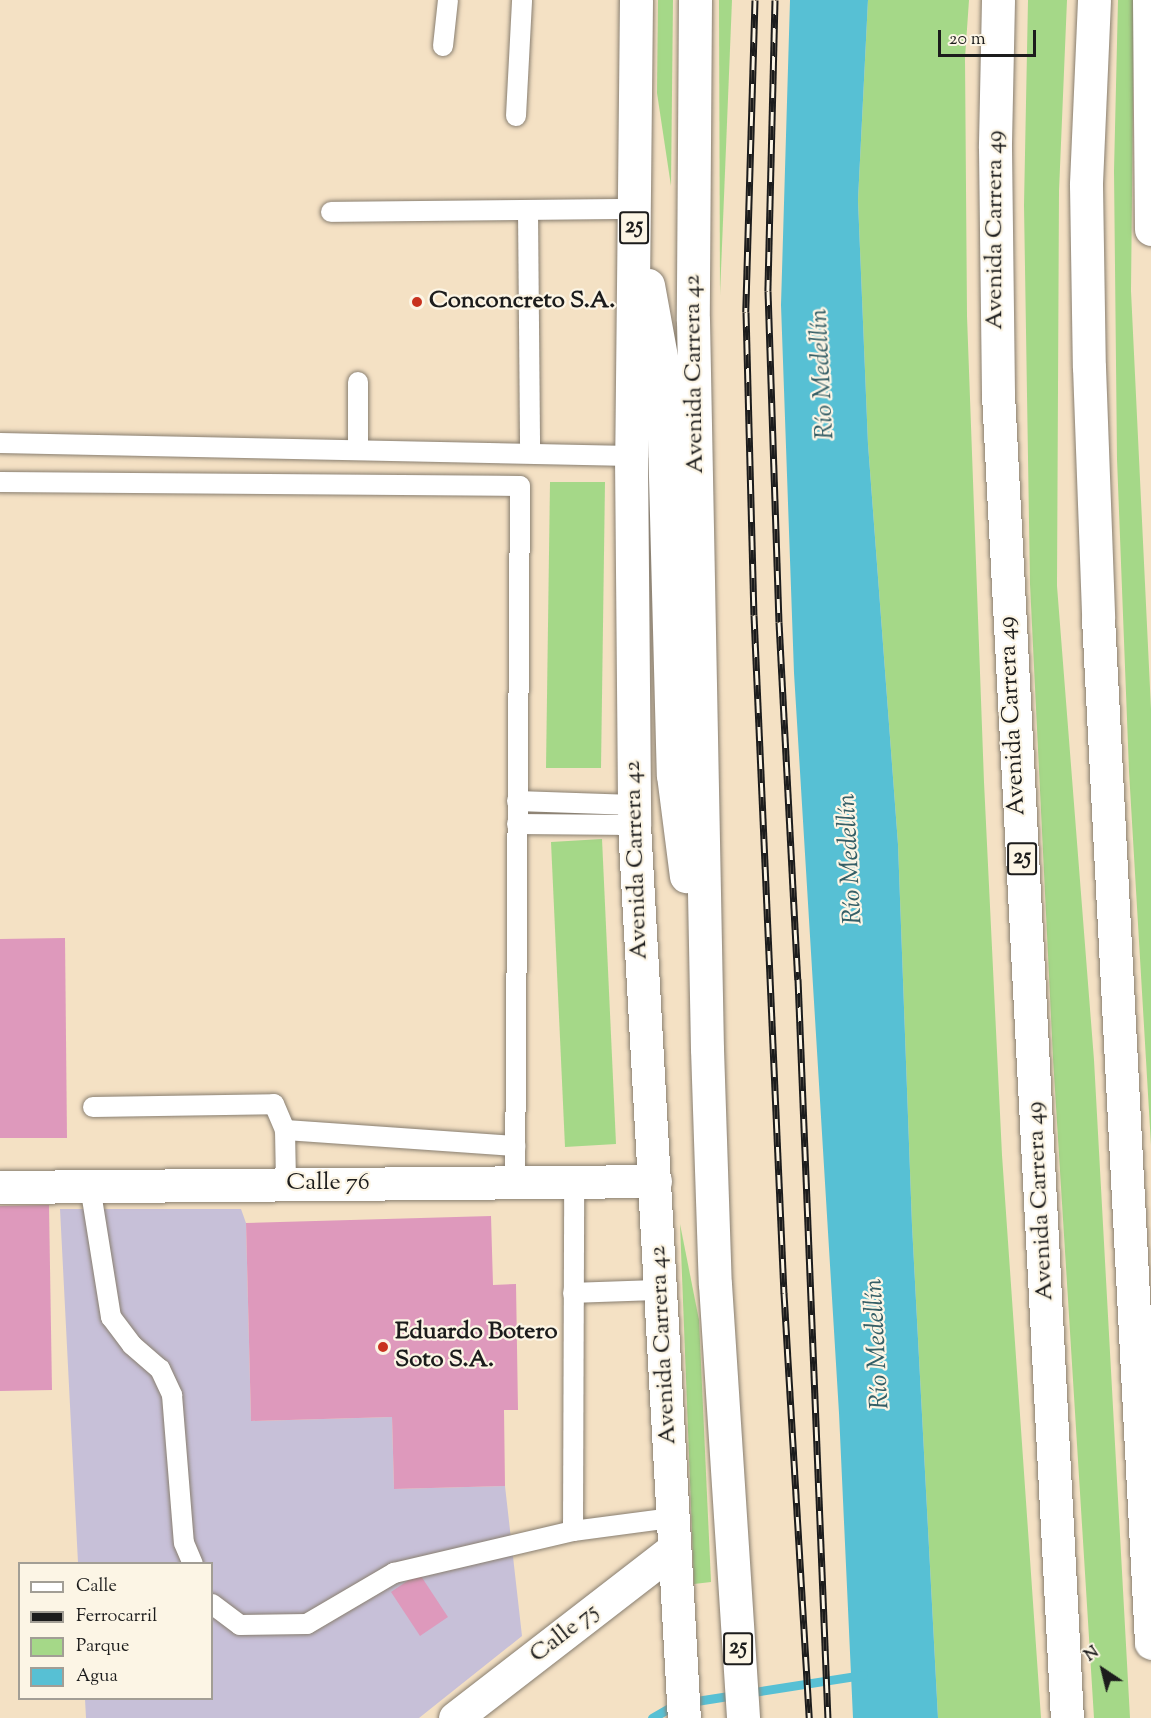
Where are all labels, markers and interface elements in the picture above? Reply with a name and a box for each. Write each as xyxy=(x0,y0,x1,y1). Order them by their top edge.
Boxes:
scale bar xyxy=(941,18,1038,56)
text: 20 m xyxy=(949,27,986,53)
street label: Avenida Carrera 49 xyxy=(982,130,1010,330)
road number: 25 xyxy=(619,209,649,247)
street label: Avenida Carrera 42 xyxy=(679,274,711,474)
place label: Conconcreto S.A. xyxy=(429,288,615,316)
marker: Conconcreto S.A. xyxy=(410,295,424,309)
water label: Río Medellín xyxy=(804,308,842,440)
street label: Avenida Carrera 49 xyxy=(993,616,1033,816)
street label: Avenida Carrera 42 xyxy=(619,760,655,960)
water label: Río Medellín xyxy=(832,793,870,925)
road number: 25 xyxy=(1007,840,1037,878)
street label: Avenida Carrera 49 xyxy=(1021,1101,1061,1301)
street label: Calle 76 xyxy=(286,1170,370,1198)
street label: Avenida Carrera 42 xyxy=(644,1245,684,1445)
water label: Río Medellín xyxy=(859,1278,897,1410)
place label: Eduardo Botero Soto S.A. xyxy=(395,1319,558,1375)
marker: Eduardo Botero Soto S.A. xyxy=(376,1340,390,1354)
legend xyxy=(18,1562,213,1700)
text: Calle xyxy=(76,1574,117,1600)
street label: Calle 75 xyxy=(525,1598,605,1670)
text: Ferrocarril xyxy=(76,1604,157,1630)
road number: 25 xyxy=(723,1630,753,1668)
text: Parque xyxy=(76,1634,129,1660)
north arrow xyxy=(1073,1640,1133,1700)
text: N xyxy=(1081,1642,1104,1668)
text: Agua xyxy=(76,1664,118,1690)

